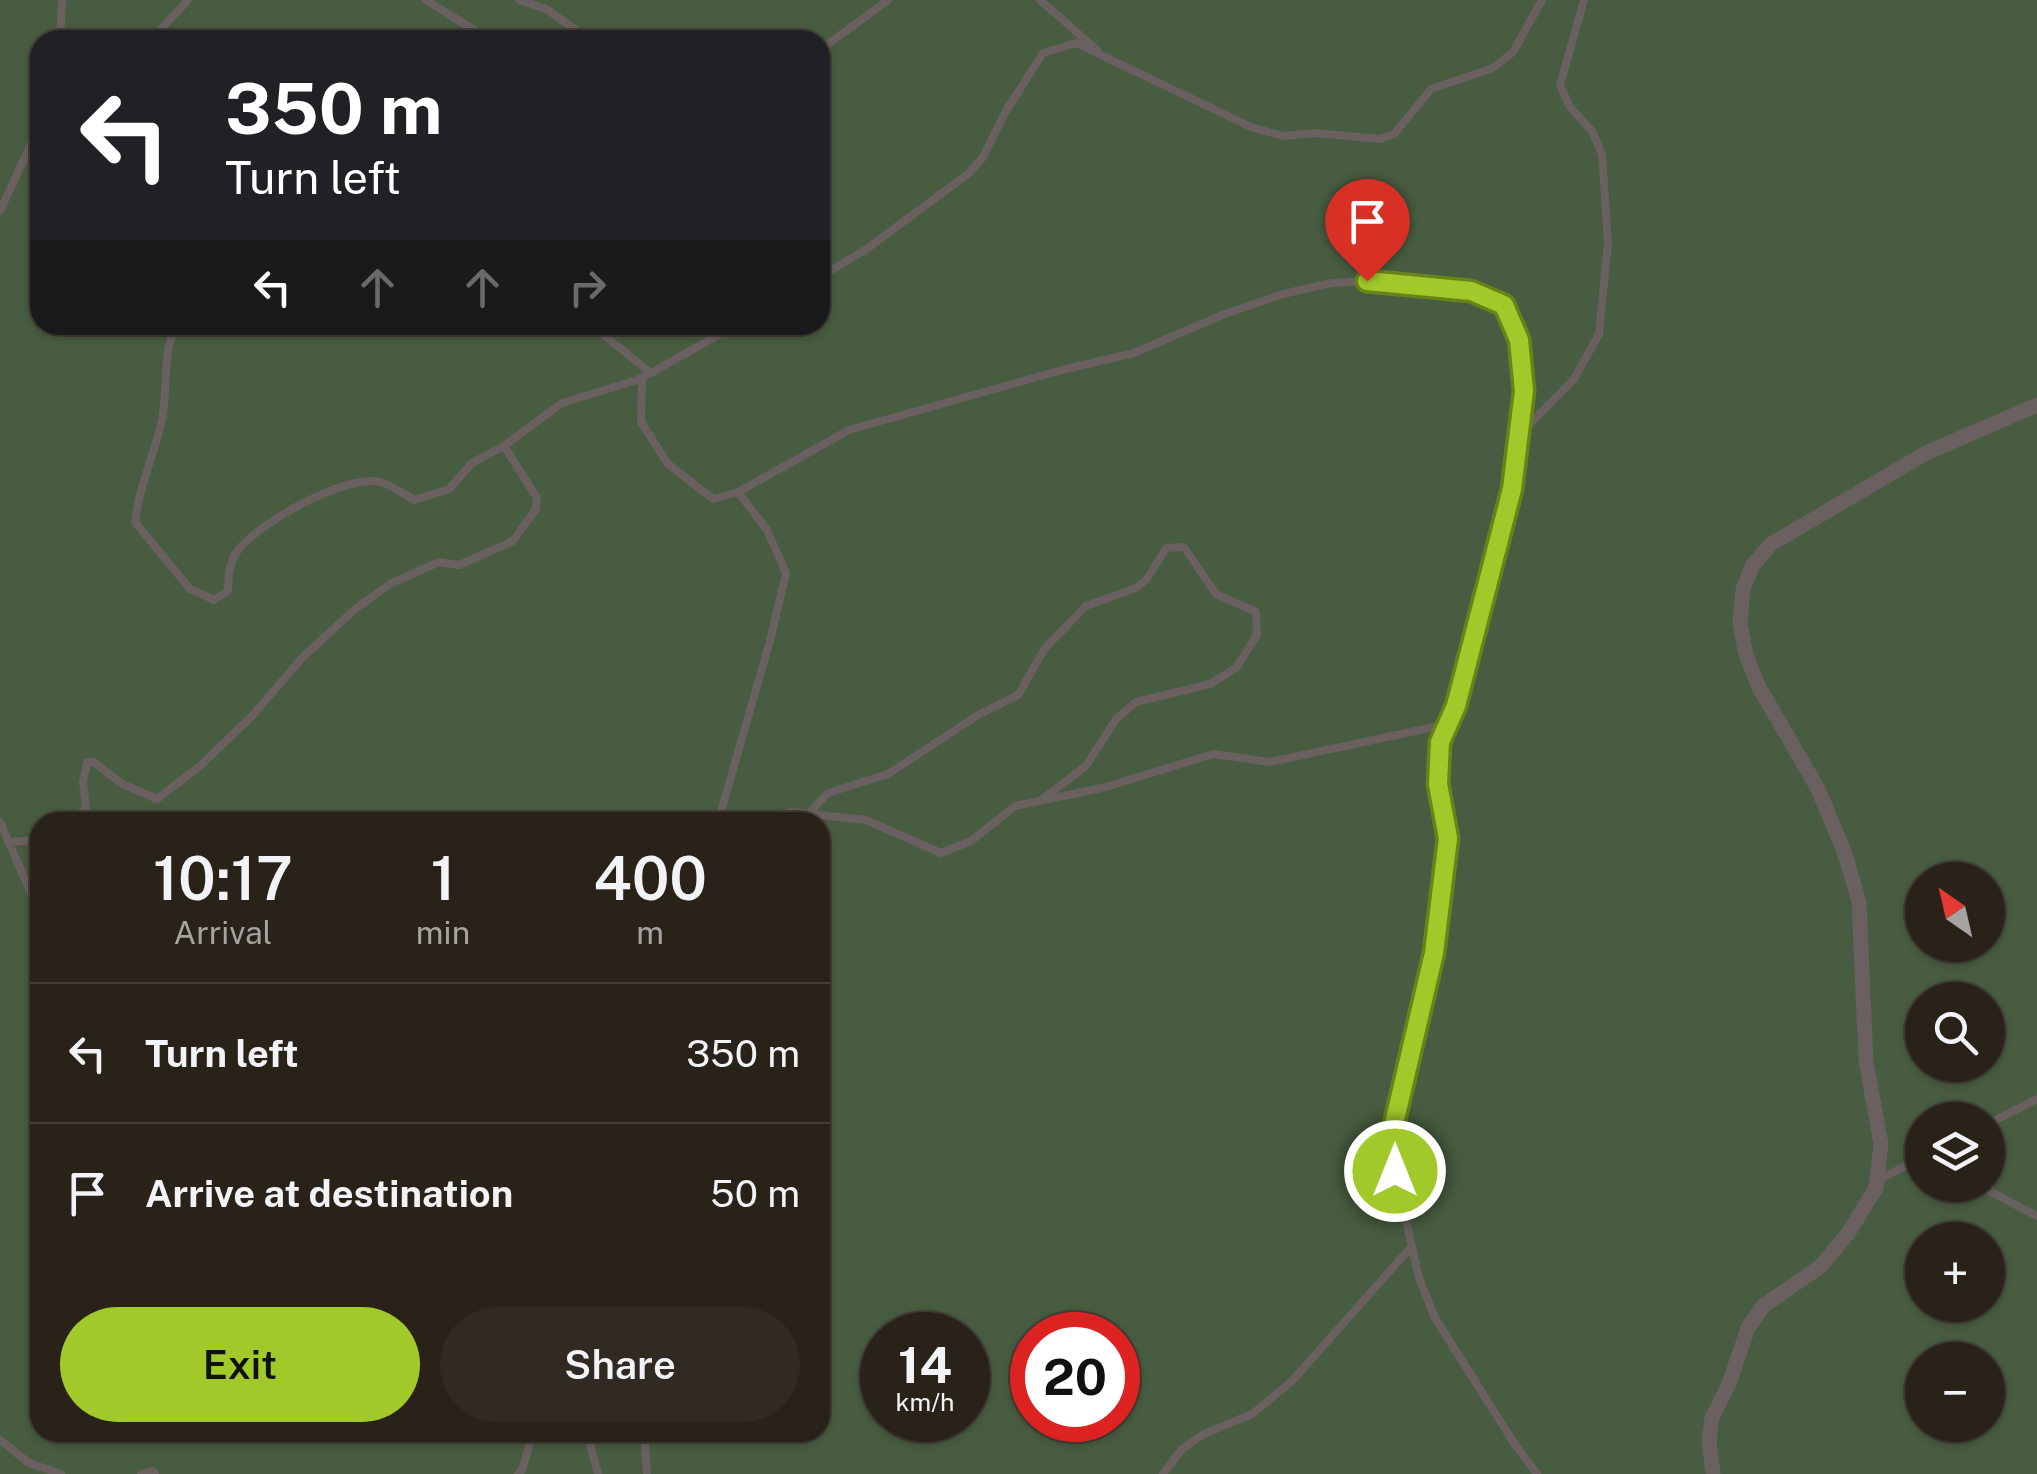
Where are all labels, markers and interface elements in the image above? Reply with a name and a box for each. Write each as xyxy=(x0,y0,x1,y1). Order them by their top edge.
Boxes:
text: 350 m xyxy=(225,67,442,150)
icon: left xyxy=(60,70,190,200)
text: Turn left xyxy=(225,151,401,204)
pin xyxy=(1325,179,1410,282)
icon: arrive xyxy=(1340,194,1395,249)
icon: left xyxy=(245,260,300,315)
icon: ahead xyxy=(350,260,405,315)
icon: ahead xyxy=(455,260,510,315)
icon: right xyxy=(560,260,615,315)
text: 10:17 xyxy=(153,843,293,914)
text: 1 xyxy=(430,843,456,914)
text: 400 xyxy=(593,843,707,914)
north arrow xyxy=(1905,862,2005,962)
map controls xyxy=(1905,862,2005,1442)
text: Arrival xyxy=(174,914,272,951)
text: min xyxy=(416,914,470,951)
text: m xyxy=(636,914,664,951)
button: search xyxy=(1905,982,2005,1082)
icon: left xyxy=(60,1026,115,1081)
text: Turn left xyxy=(145,1031,299,1076)
text: 350 m xyxy=(686,1031,800,1076)
button: layers xyxy=(1905,1102,2005,1202)
position arrow xyxy=(1343,1119,1447,1223)
icon: arrive xyxy=(60,1166,115,1221)
text: Arrive at destination xyxy=(145,1171,513,1216)
text: 50 m xyxy=(710,1171,800,1216)
button: + xyxy=(1905,1222,2005,1322)
button: Exit xyxy=(60,1307,420,1422)
button: Share xyxy=(440,1307,800,1422)
speed limit sign: 20 xyxy=(1010,1312,1140,1442)
text: 14 xyxy=(898,1335,952,1394)
button: − xyxy=(1905,1342,2005,1442)
text: km/h xyxy=(896,1387,954,1417)

